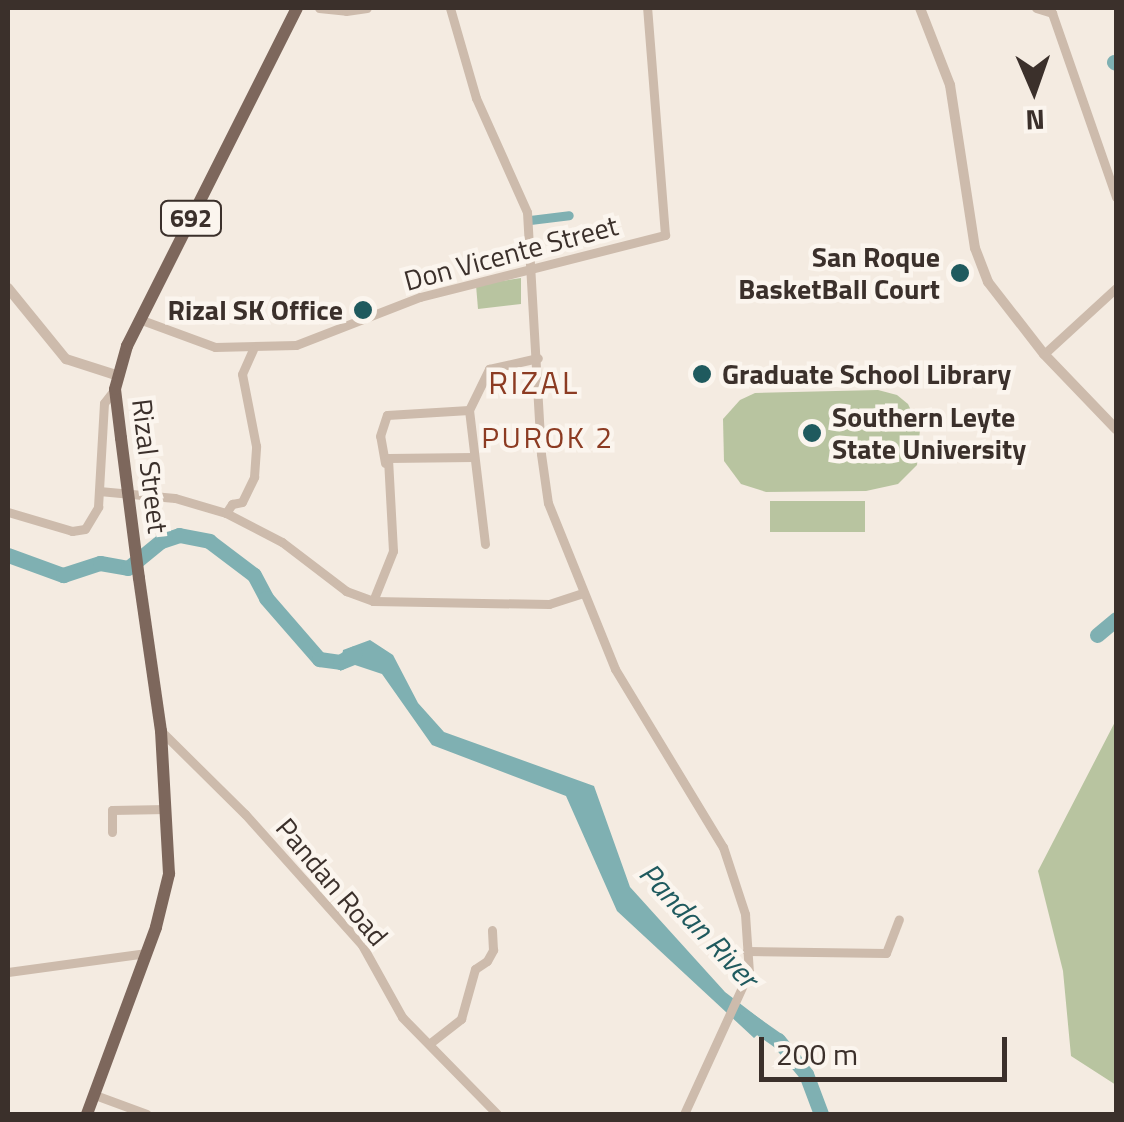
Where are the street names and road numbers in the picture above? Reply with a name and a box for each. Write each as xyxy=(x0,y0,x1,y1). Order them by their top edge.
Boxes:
road number: 692 xyxy=(158,198,224,238)
street label: Don Vicente Street xyxy=(400,208,622,298)
street label: Rizal Street xyxy=(125,397,175,535)
street label: Pandan Road xyxy=(269,811,395,953)

